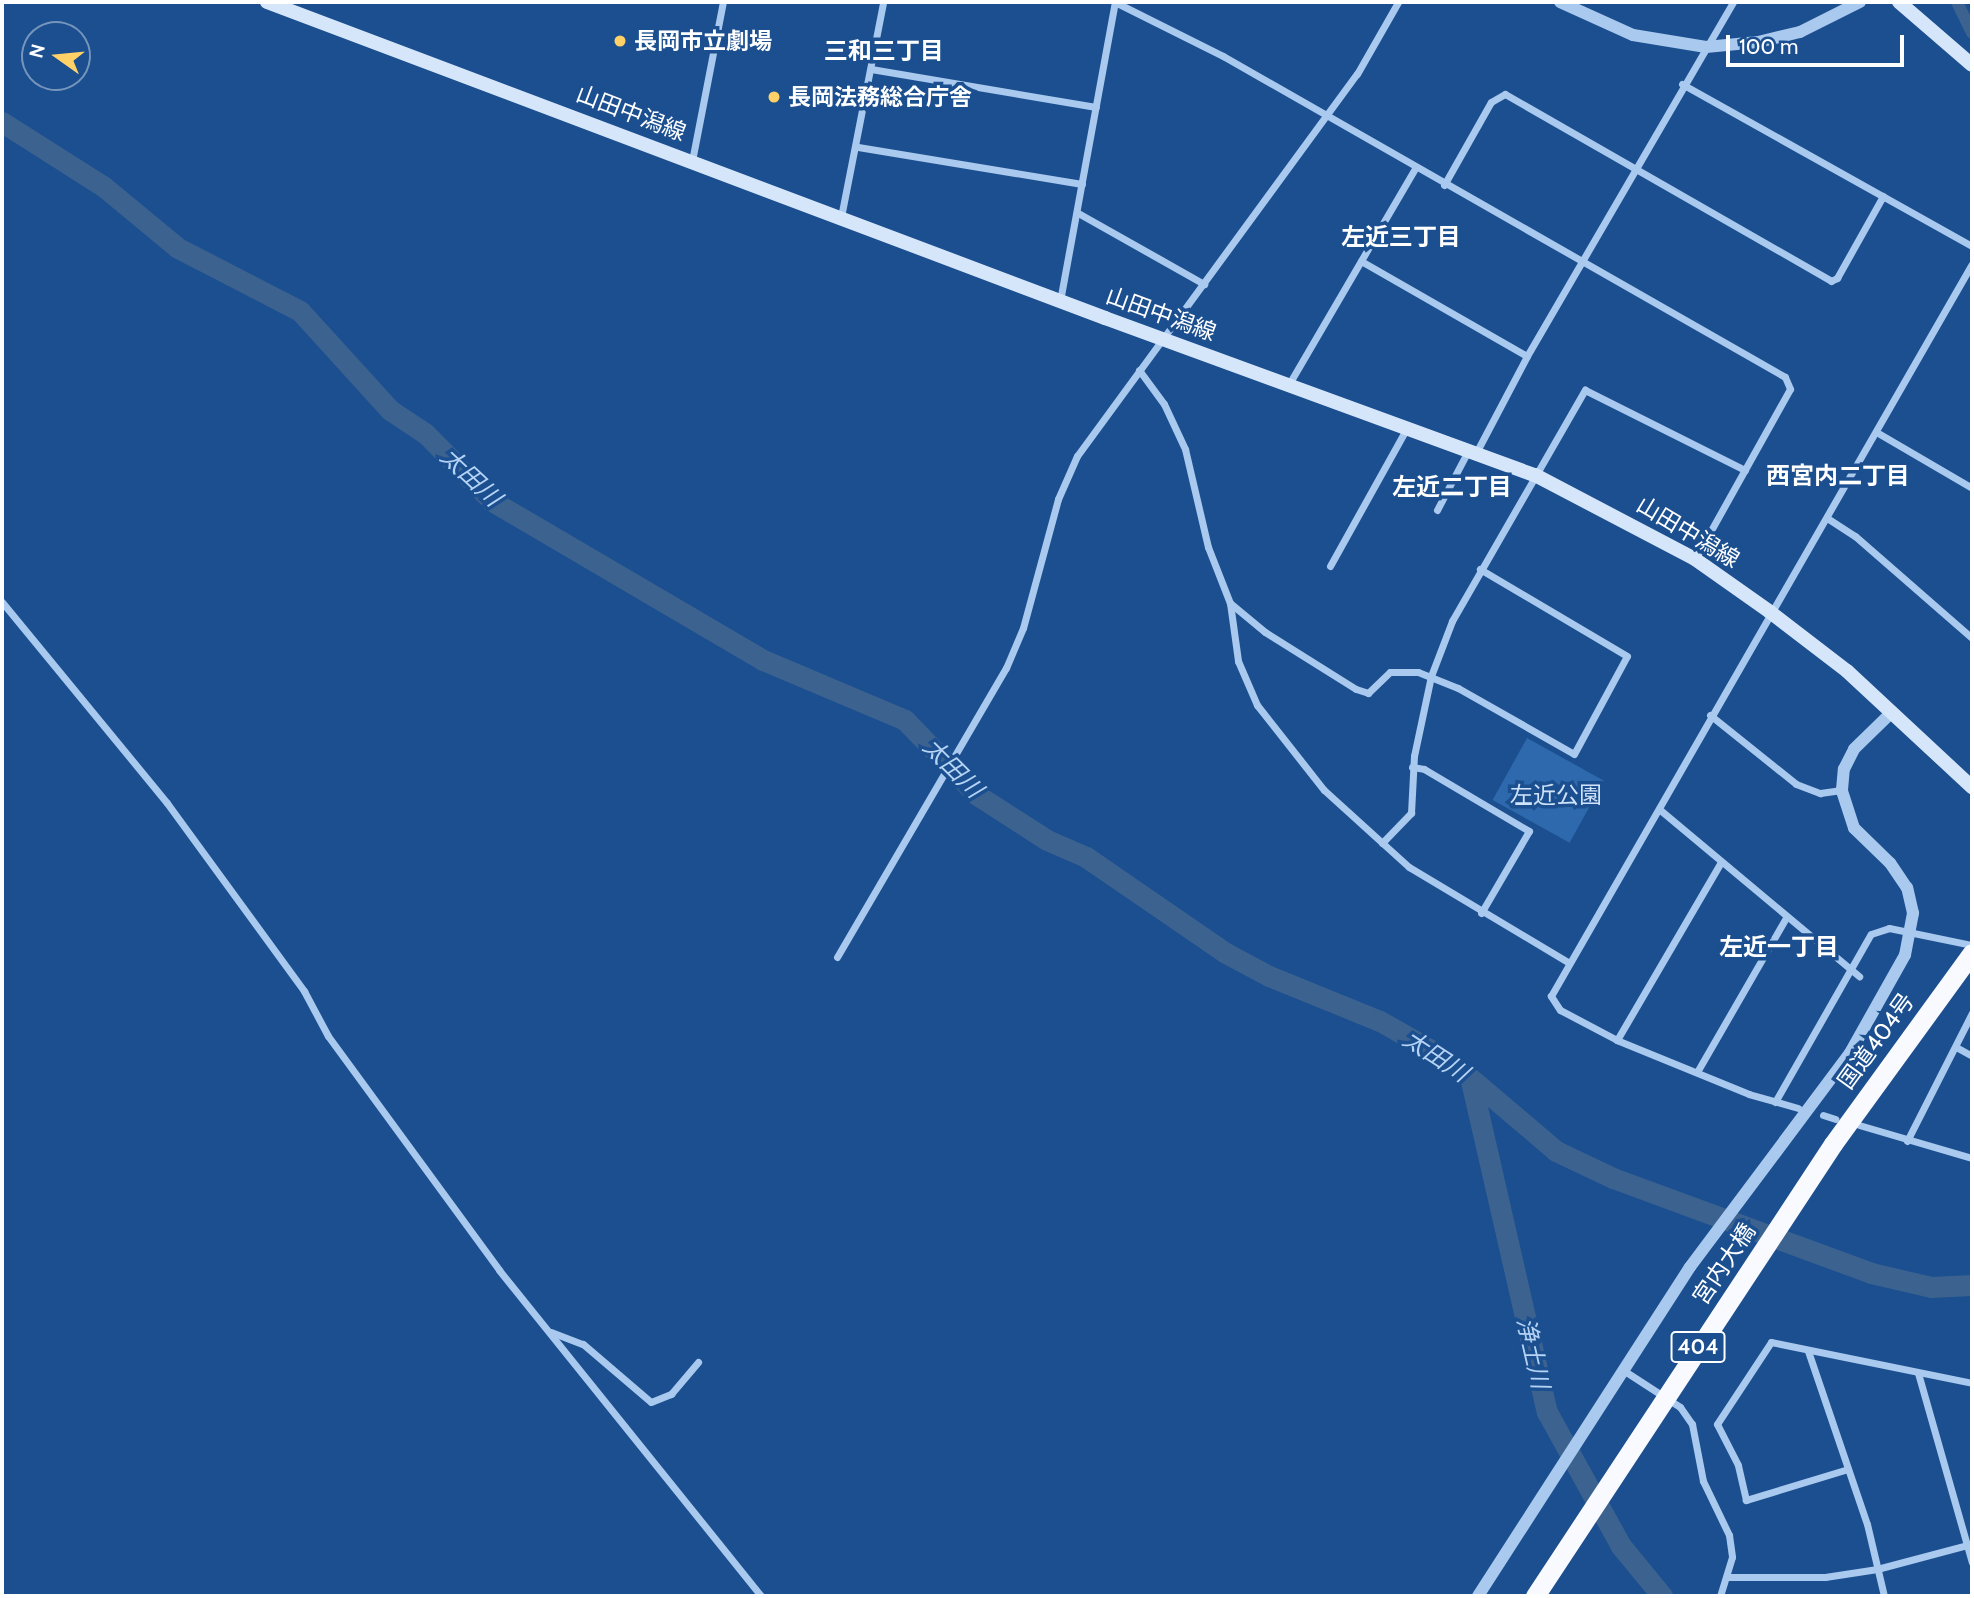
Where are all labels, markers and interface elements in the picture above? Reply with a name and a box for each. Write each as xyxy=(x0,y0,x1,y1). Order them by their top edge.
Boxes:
north arrow xyxy=(21,21,91,91)
scale bar xyxy=(1729,21,1908,65)
place label: 長岡市立劇場 xyxy=(634,27,772,55)
marker: 長岡市立劇場 xyxy=(612,33,628,49)
text: 100 m xyxy=(1739,34,1798,59)
district label: 三和三丁目 xyxy=(824,37,944,65)
text: N xyxy=(24,41,50,60)
street label: 山田中潟線 xyxy=(572,80,690,146)
place label: 長岡法務総合庁舎 xyxy=(788,83,972,111)
marker: 長岡法務総合庁舎 xyxy=(766,89,782,105)
district label: 左近三丁目 xyxy=(1341,223,1461,251)
street label: 山田中潟線 xyxy=(1102,281,1220,347)
water label: 太田川 xyxy=(435,442,507,512)
district label: 西宮内二丁目 xyxy=(1766,462,1910,490)
district label: 左近二丁目 xyxy=(1392,473,1512,501)
street label: 山田中潟線 xyxy=(1632,491,1744,573)
water label: 太田川 xyxy=(917,732,989,804)
park label: 左近公園 xyxy=(1510,781,1602,809)
district label: 左近一丁目 xyxy=(1719,933,1839,961)
street label: 国道404号 xyxy=(1832,988,1920,1094)
water label: 太田川 xyxy=(1398,1024,1474,1088)
street label: 宮内大橋 xyxy=(1687,1218,1761,1310)
water label: 浄土川 xyxy=(1511,1315,1555,1391)
road number: 404 xyxy=(1670,1330,1726,1364)

